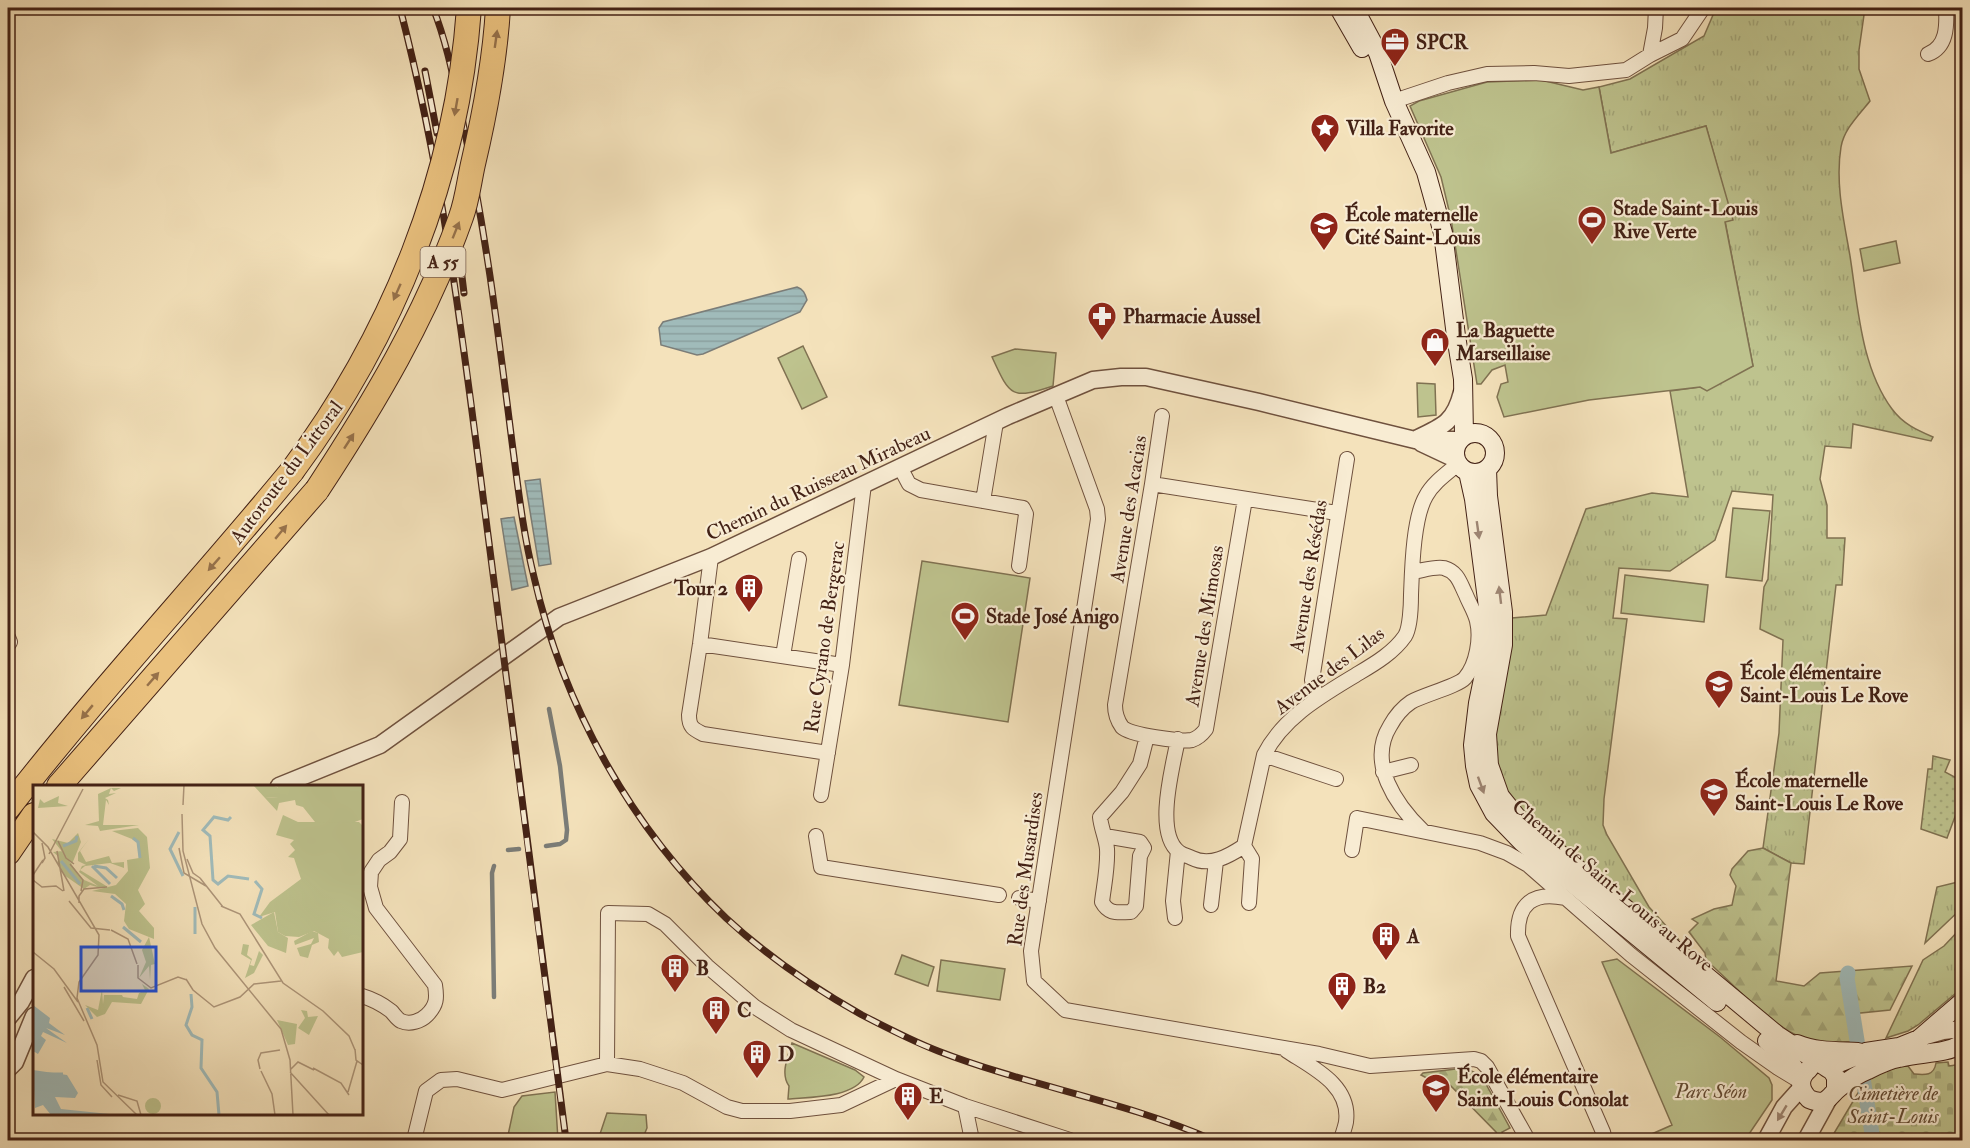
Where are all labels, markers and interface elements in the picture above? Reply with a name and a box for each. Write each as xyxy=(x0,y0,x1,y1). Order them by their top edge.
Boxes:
office icon: SPCR xyxy=(1379,26,1411,68)
one-way arrow xyxy=(491,30,500,49)
place label: SPCR xyxy=(1416,30,1469,55)
one-way arrow xyxy=(451,98,460,117)
place icon: Villa Favorite xyxy=(1309,112,1341,154)
place label: Villa Favorite xyxy=(1345,116,1454,141)
place label: Stade Saint-Louis Rive Verte xyxy=(1613,196,1758,244)
place label: École maternelle Cité Saint-Louis xyxy=(1345,201,1480,250)
sports icon: Stade Saint-Louis Rive Verte xyxy=(1576,204,1608,246)
school or university icon: École maternelle Cité Saint-Louis xyxy=(1308,210,1340,252)
one-way arrow xyxy=(452,221,461,239)
road number: A 55 xyxy=(420,247,466,277)
one-way arrow xyxy=(392,284,402,302)
pharmacy icon: Pharmacie Aussel xyxy=(1086,300,1118,342)
place label: Pharmacie Aussel xyxy=(1123,304,1262,329)
place label: La Baguette Marseillaise xyxy=(1455,318,1555,366)
shop icon: La Baguette Marseillaise xyxy=(1419,326,1451,368)
street label: Autoroute du Littoral xyxy=(224,396,348,550)
street label: Chemin du Ruisseau Mirabeau xyxy=(702,420,935,547)
one-way arrow xyxy=(343,432,354,449)
street label: Avenue des Acacias xyxy=(1104,433,1153,586)
street label: Avenue des Résédas xyxy=(1284,498,1333,655)
one-way arrow xyxy=(1473,520,1482,539)
one-way arrow xyxy=(274,525,287,540)
street label: Rue Cyrano de Bergerac xyxy=(799,540,850,735)
street label: Avenue des Mimosas xyxy=(1179,543,1230,710)
one-way arrow xyxy=(208,556,221,571)
building icon: Tour 2 xyxy=(733,572,765,614)
place label: Tour 2 xyxy=(673,576,728,601)
one-way arrow xyxy=(1496,585,1505,604)
sports icon: Stade José Anigo xyxy=(949,600,981,642)
place label: Stade José Anigo xyxy=(986,604,1119,630)
street label: Avenue des Lilas xyxy=(1269,621,1389,721)
place label: École élémentaire Saint-Louis Le Rove xyxy=(1740,659,1909,708)
school or university icon: École élémentaire Saint-Louis Le Rove xyxy=(1703,668,1735,710)
one-way arrow xyxy=(146,672,159,687)
one-way arrow xyxy=(82,704,94,719)
place label: École maternelle Saint-Louis Le Rove xyxy=(1735,767,1904,816)
one-way arrow xyxy=(1476,776,1486,794)
school or university icon: École maternelle Saint-Louis Le Rove xyxy=(1698,776,1730,818)
inset map xyxy=(33,785,363,1115)
street label: Rue des Musardises xyxy=(1002,790,1049,948)
street label: Chemin de Saint-Louis au Rove xyxy=(1507,794,1718,977)
building icon: A xyxy=(1370,920,1402,962)
place label: A xyxy=(1406,924,1420,949)
building icon: B xyxy=(659,952,691,994)
place label: B xyxy=(696,956,709,981)
building icon: B2 xyxy=(1326,970,1358,1012)
place label: B2 xyxy=(1363,974,1386,999)
building icon: C xyxy=(700,994,732,1036)
place label: C xyxy=(737,998,752,1023)
building icon: D xyxy=(741,1038,773,1080)
place label: D xyxy=(778,1042,794,1067)
place label: École élémentaire Saint-Louis Consolat xyxy=(1457,1063,1629,1112)
school or university icon: École élémentaire Saint-Louis Consolat xyxy=(1420,1072,1452,1114)
park label: Parc Séon xyxy=(1674,1079,1747,1104)
building icon: E xyxy=(892,1080,924,1122)
park label: Cimetière de Saint-Louis xyxy=(1846,1081,1939,1129)
place label: E xyxy=(929,1084,944,1109)
one-way arrow xyxy=(1776,1105,1787,1121)

